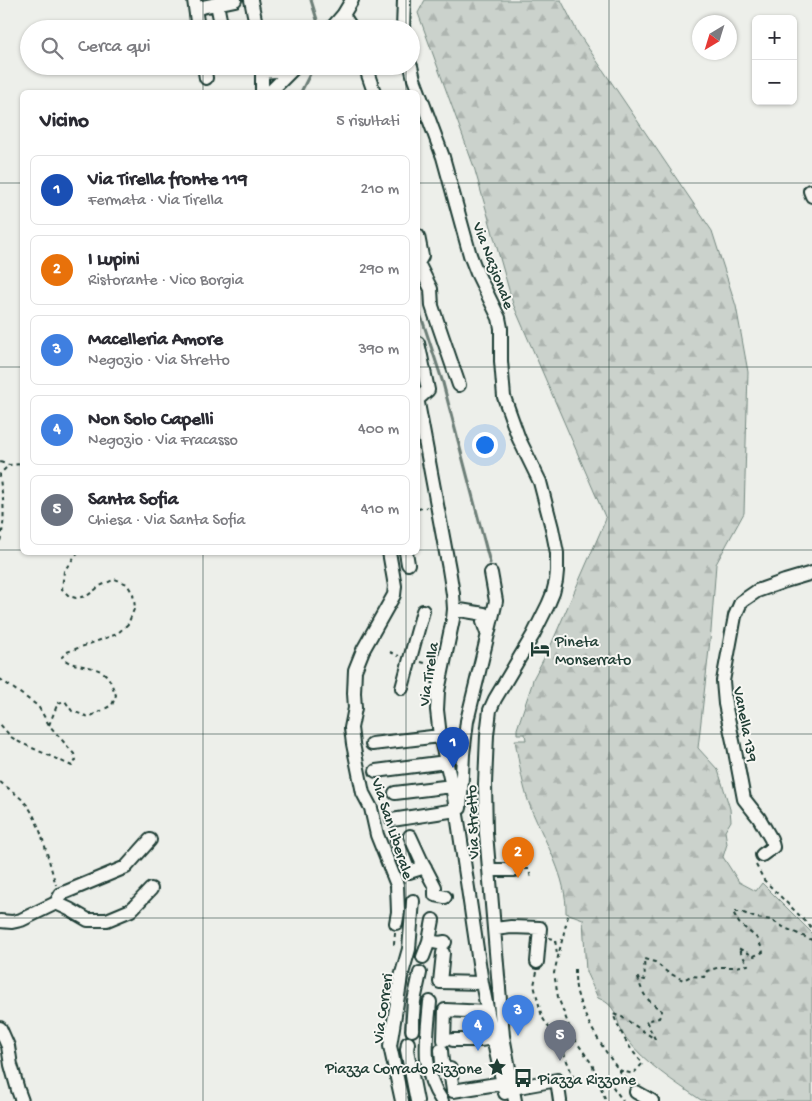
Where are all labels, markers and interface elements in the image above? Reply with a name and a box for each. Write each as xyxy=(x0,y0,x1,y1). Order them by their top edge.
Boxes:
north arrow xyxy=(692,15,737,60)
map controls xyxy=(752,15,797,105)
button: + xyxy=(752,15,797,60)
search box xyxy=(20,20,420,75)
icon: search xyxy=(38,34,66,62)
text: Cerca qui xyxy=(78,36,151,59)
button: − xyxy=(752,60,797,105)
text: Vicino xyxy=(40,110,89,135)
text: 5 risultati xyxy=(336,113,400,132)
text: Via Tirella fronte 119 xyxy=(88,169,247,192)
text: 1 xyxy=(54,181,60,200)
text: 210 m xyxy=(360,181,399,200)
text: Fermata · Via Tirella xyxy=(88,192,223,211)
street label: Via Nazionale xyxy=(466,219,517,313)
text: I Lupini xyxy=(88,249,140,272)
text: 2 xyxy=(53,261,61,280)
text: 290 m xyxy=(359,261,399,280)
text: Ristorante · Vico Borgia xyxy=(88,272,244,291)
text: Macelleria Amore xyxy=(88,329,223,352)
text: 3 xyxy=(53,341,61,360)
text: 390 m xyxy=(358,341,399,360)
text: Negozio · Via Stretto xyxy=(88,352,230,371)
text: Non Solo Capelli xyxy=(88,409,214,432)
text: 4 xyxy=(53,421,61,440)
text: 400 m xyxy=(358,421,399,440)
text: Negozio · Via Fracasso xyxy=(88,432,238,451)
your location xyxy=(472,432,498,458)
text: Santa Sofia xyxy=(88,489,178,512)
text: 5 xyxy=(53,501,61,520)
text: 410 m xyxy=(361,501,399,520)
text: Chiesa · Via Santa Sofia xyxy=(88,512,246,531)
place label: Pineta Monserrato xyxy=(554,634,631,671)
hotel icon: Pineta Monserrato xyxy=(529,638,551,660)
street label: Via Tirella xyxy=(416,640,445,709)
street label: Vanella 139 xyxy=(727,685,760,764)
pin: 1 xyxy=(437,727,469,768)
street label: Via San Liberale xyxy=(365,775,416,883)
street label: Via Stretto xyxy=(464,784,485,860)
pin: 2 xyxy=(502,837,534,878)
street label: Via Correri xyxy=(370,972,399,1046)
pin: 3 xyxy=(502,995,534,1036)
pin: 4 xyxy=(462,1010,494,1051)
pin: 5 xyxy=(544,1020,576,1061)
place icon: Piazza Corrado Rizzone xyxy=(486,1056,508,1078)
place label: Piazza Corrado Rizzone xyxy=(324,1061,483,1080)
bus stop icon: Piazza Rizzone xyxy=(512,1067,534,1089)
place label: Piazza Rizzone xyxy=(537,1072,637,1091)

